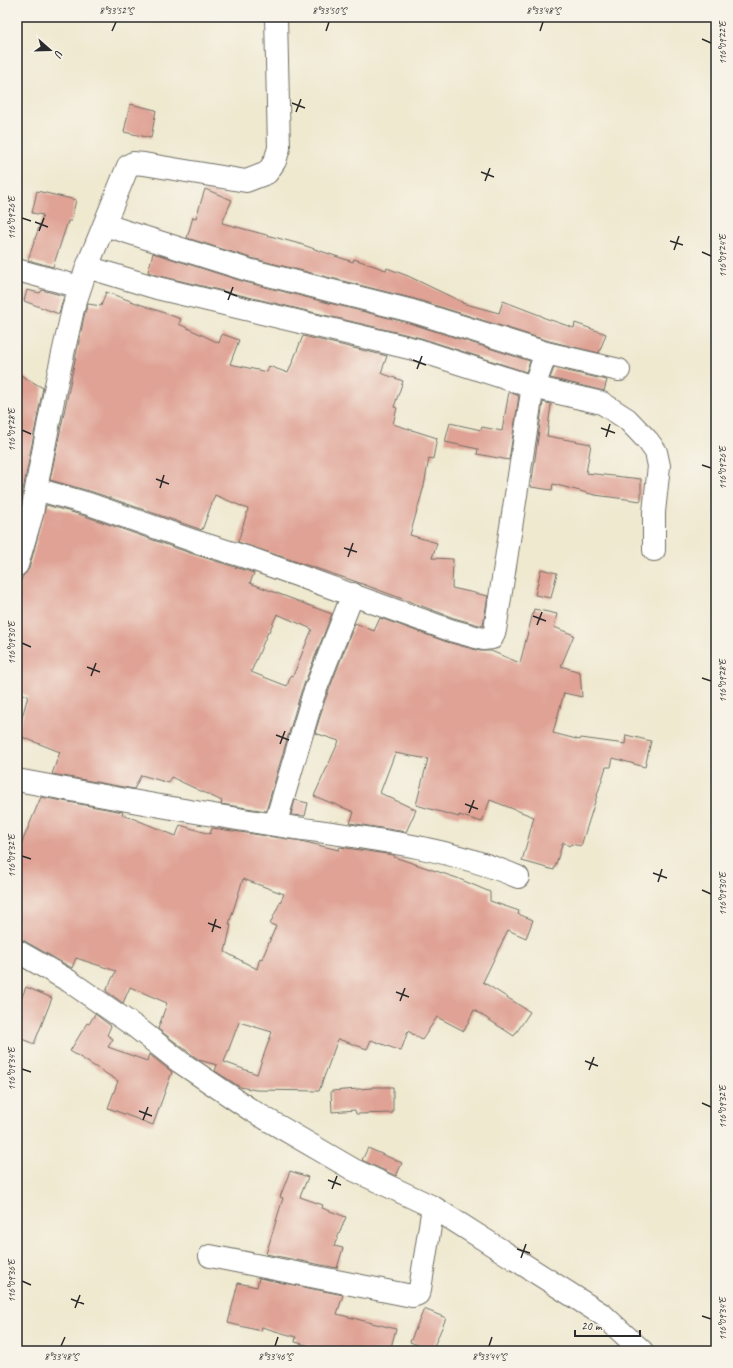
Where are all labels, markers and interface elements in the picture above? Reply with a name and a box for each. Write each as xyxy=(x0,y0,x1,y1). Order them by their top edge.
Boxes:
text: 8°33'52"S xyxy=(99,4,135,17)
text: 8°33'50"S xyxy=(312,4,348,17)
text: 8°33'48"S xyxy=(526,4,562,17)
text: 116°09'22"E xyxy=(716,20,729,65)
north arrow xyxy=(30,30,70,70)
text: U xyxy=(51,49,67,61)
text: 116°09'26"E xyxy=(5,195,18,240)
text: 116°09'24"E xyxy=(716,233,729,278)
text: 116°09'28"E xyxy=(5,407,18,452)
text: 116°09'26"E xyxy=(716,445,729,490)
text: 116°09'30"E xyxy=(5,620,18,665)
text: 116°09'28"E xyxy=(716,658,729,703)
text: 116°09'32"E xyxy=(5,833,18,878)
text: 116°09'30"E xyxy=(716,871,729,916)
text: 116°09'34"E xyxy=(5,1046,18,1091)
text: 116°09'32"E xyxy=(716,1084,729,1129)
text: 116°09'36"E xyxy=(5,1258,18,1303)
text: 116°09'34"E xyxy=(716,1296,729,1341)
scale bar xyxy=(575,1312,640,1338)
text: 20 m xyxy=(581,1318,603,1334)
text: 8°33'48"S xyxy=(44,1350,80,1363)
text: 8°33'46"S xyxy=(258,1350,294,1363)
text: 8°33'44"S xyxy=(472,1350,508,1363)

